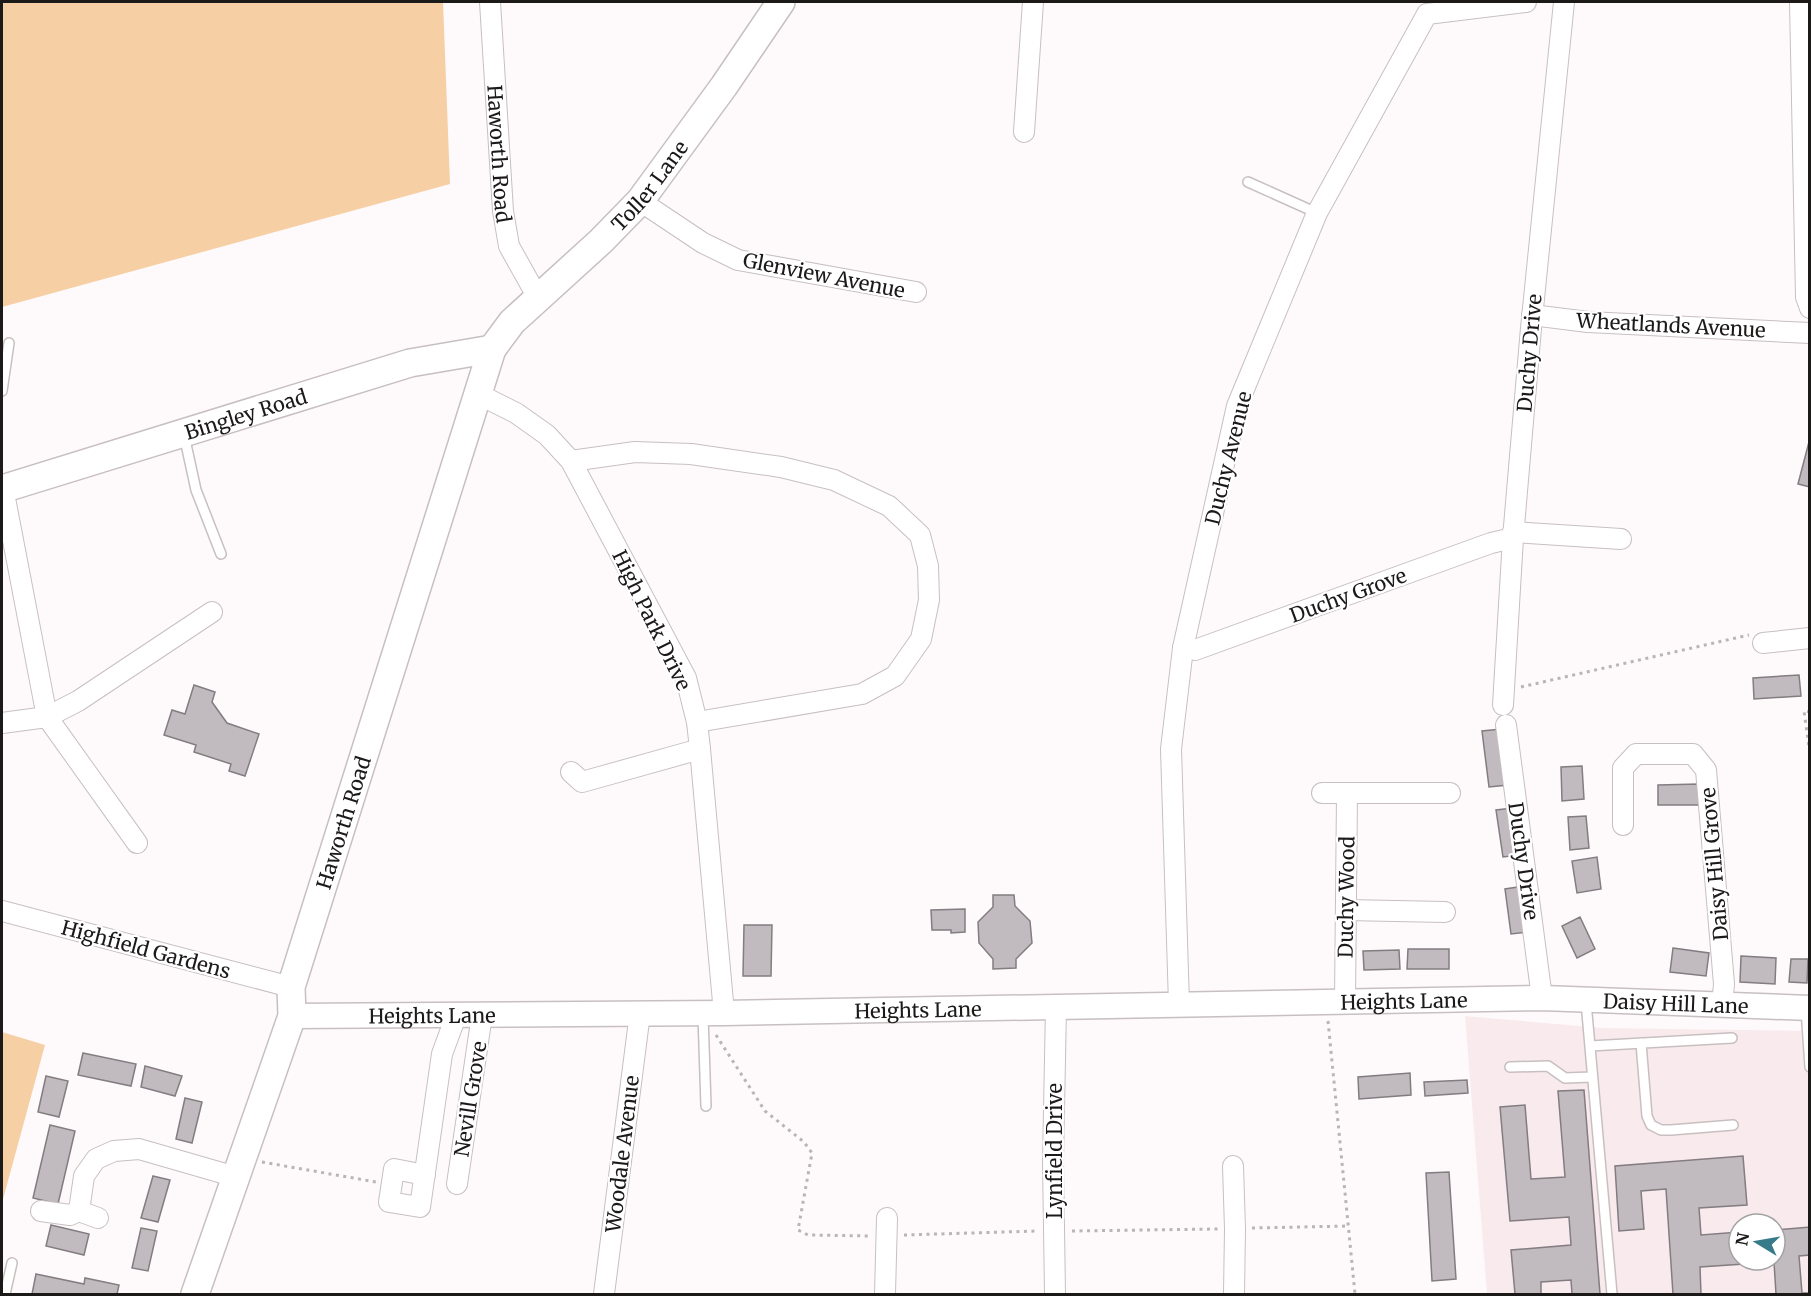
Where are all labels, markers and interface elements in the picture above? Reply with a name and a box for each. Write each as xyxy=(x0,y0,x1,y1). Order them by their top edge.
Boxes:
street label: Haworth Road xyxy=(483,84,517,225)
street label: Toller Lane xyxy=(606,135,693,236)
street label: Glenview Avenue xyxy=(741,247,907,303)
street label: Duchy Drive xyxy=(1511,293,1547,413)
street label: Wheatlands Avenue xyxy=(1575,308,1766,342)
street label: Bingley Road xyxy=(182,383,310,444)
street label: Duchy Avenue xyxy=(1199,389,1257,527)
street label: High Park Drive xyxy=(607,546,697,694)
street label: Duchy Grove xyxy=(1286,562,1410,628)
street label: Haworth Road xyxy=(310,753,376,892)
street label: Daisy Hill Grove xyxy=(1695,786,1733,942)
street label: Duchy Drive xyxy=(1503,801,1545,921)
street label: Duchy Wood xyxy=(1332,836,1360,958)
street label: Highfield Gardens xyxy=(59,914,233,984)
street label: Heights Lane xyxy=(1340,987,1468,1014)
street label: Daisy Hill Lane xyxy=(1603,988,1749,1018)
street label: Heights Lane xyxy=(854,996,982,1023)
street label: Heights Lane xyxy=(368,1002,496,1028)
street label: Nevill Grove xyxy=(449,1039,491,1159)
street label: Woodale Avenue xyxy=(600,1074,644,1235)
street label: Lynfield Drive xyxy=(1042,1083,1067,1219)
north arrow xyxy=(1727,1212,1787,1272)
text: N xyxy=(1731,1231,1753,1247)

